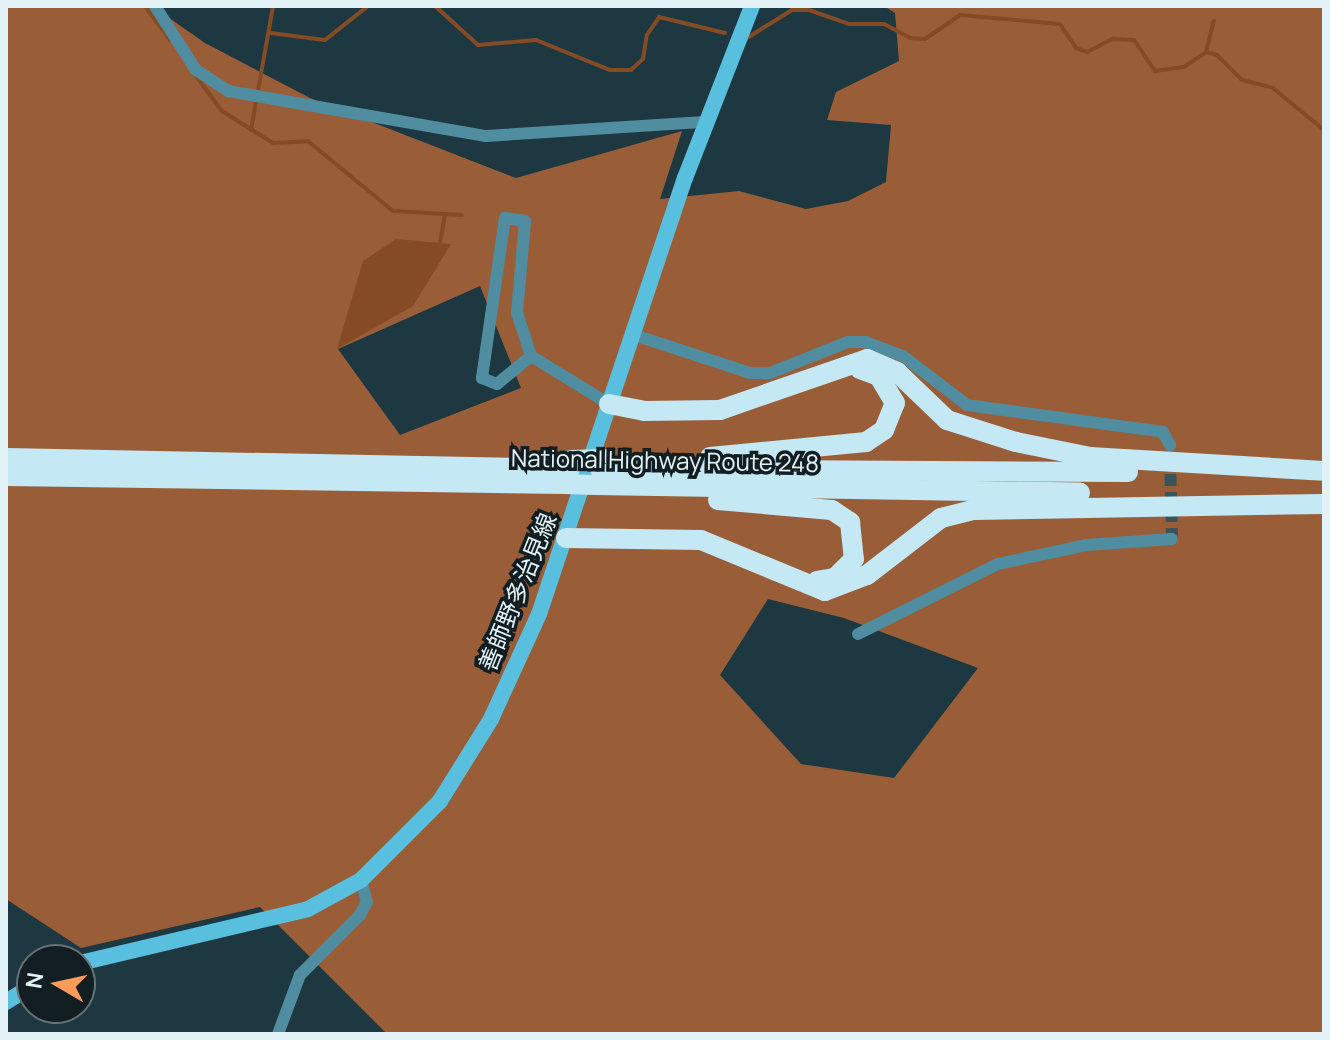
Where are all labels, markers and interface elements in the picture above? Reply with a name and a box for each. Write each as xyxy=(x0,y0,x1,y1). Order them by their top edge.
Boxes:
street label: National Highway Route 248 xyxy=(511,443,819,477)
street label: 善師野多治見線 xyxy=(472,509,562,675)
north arrow xyxy=(16,944,96,1024)
text: N xyxy=(18,970,50,991)

